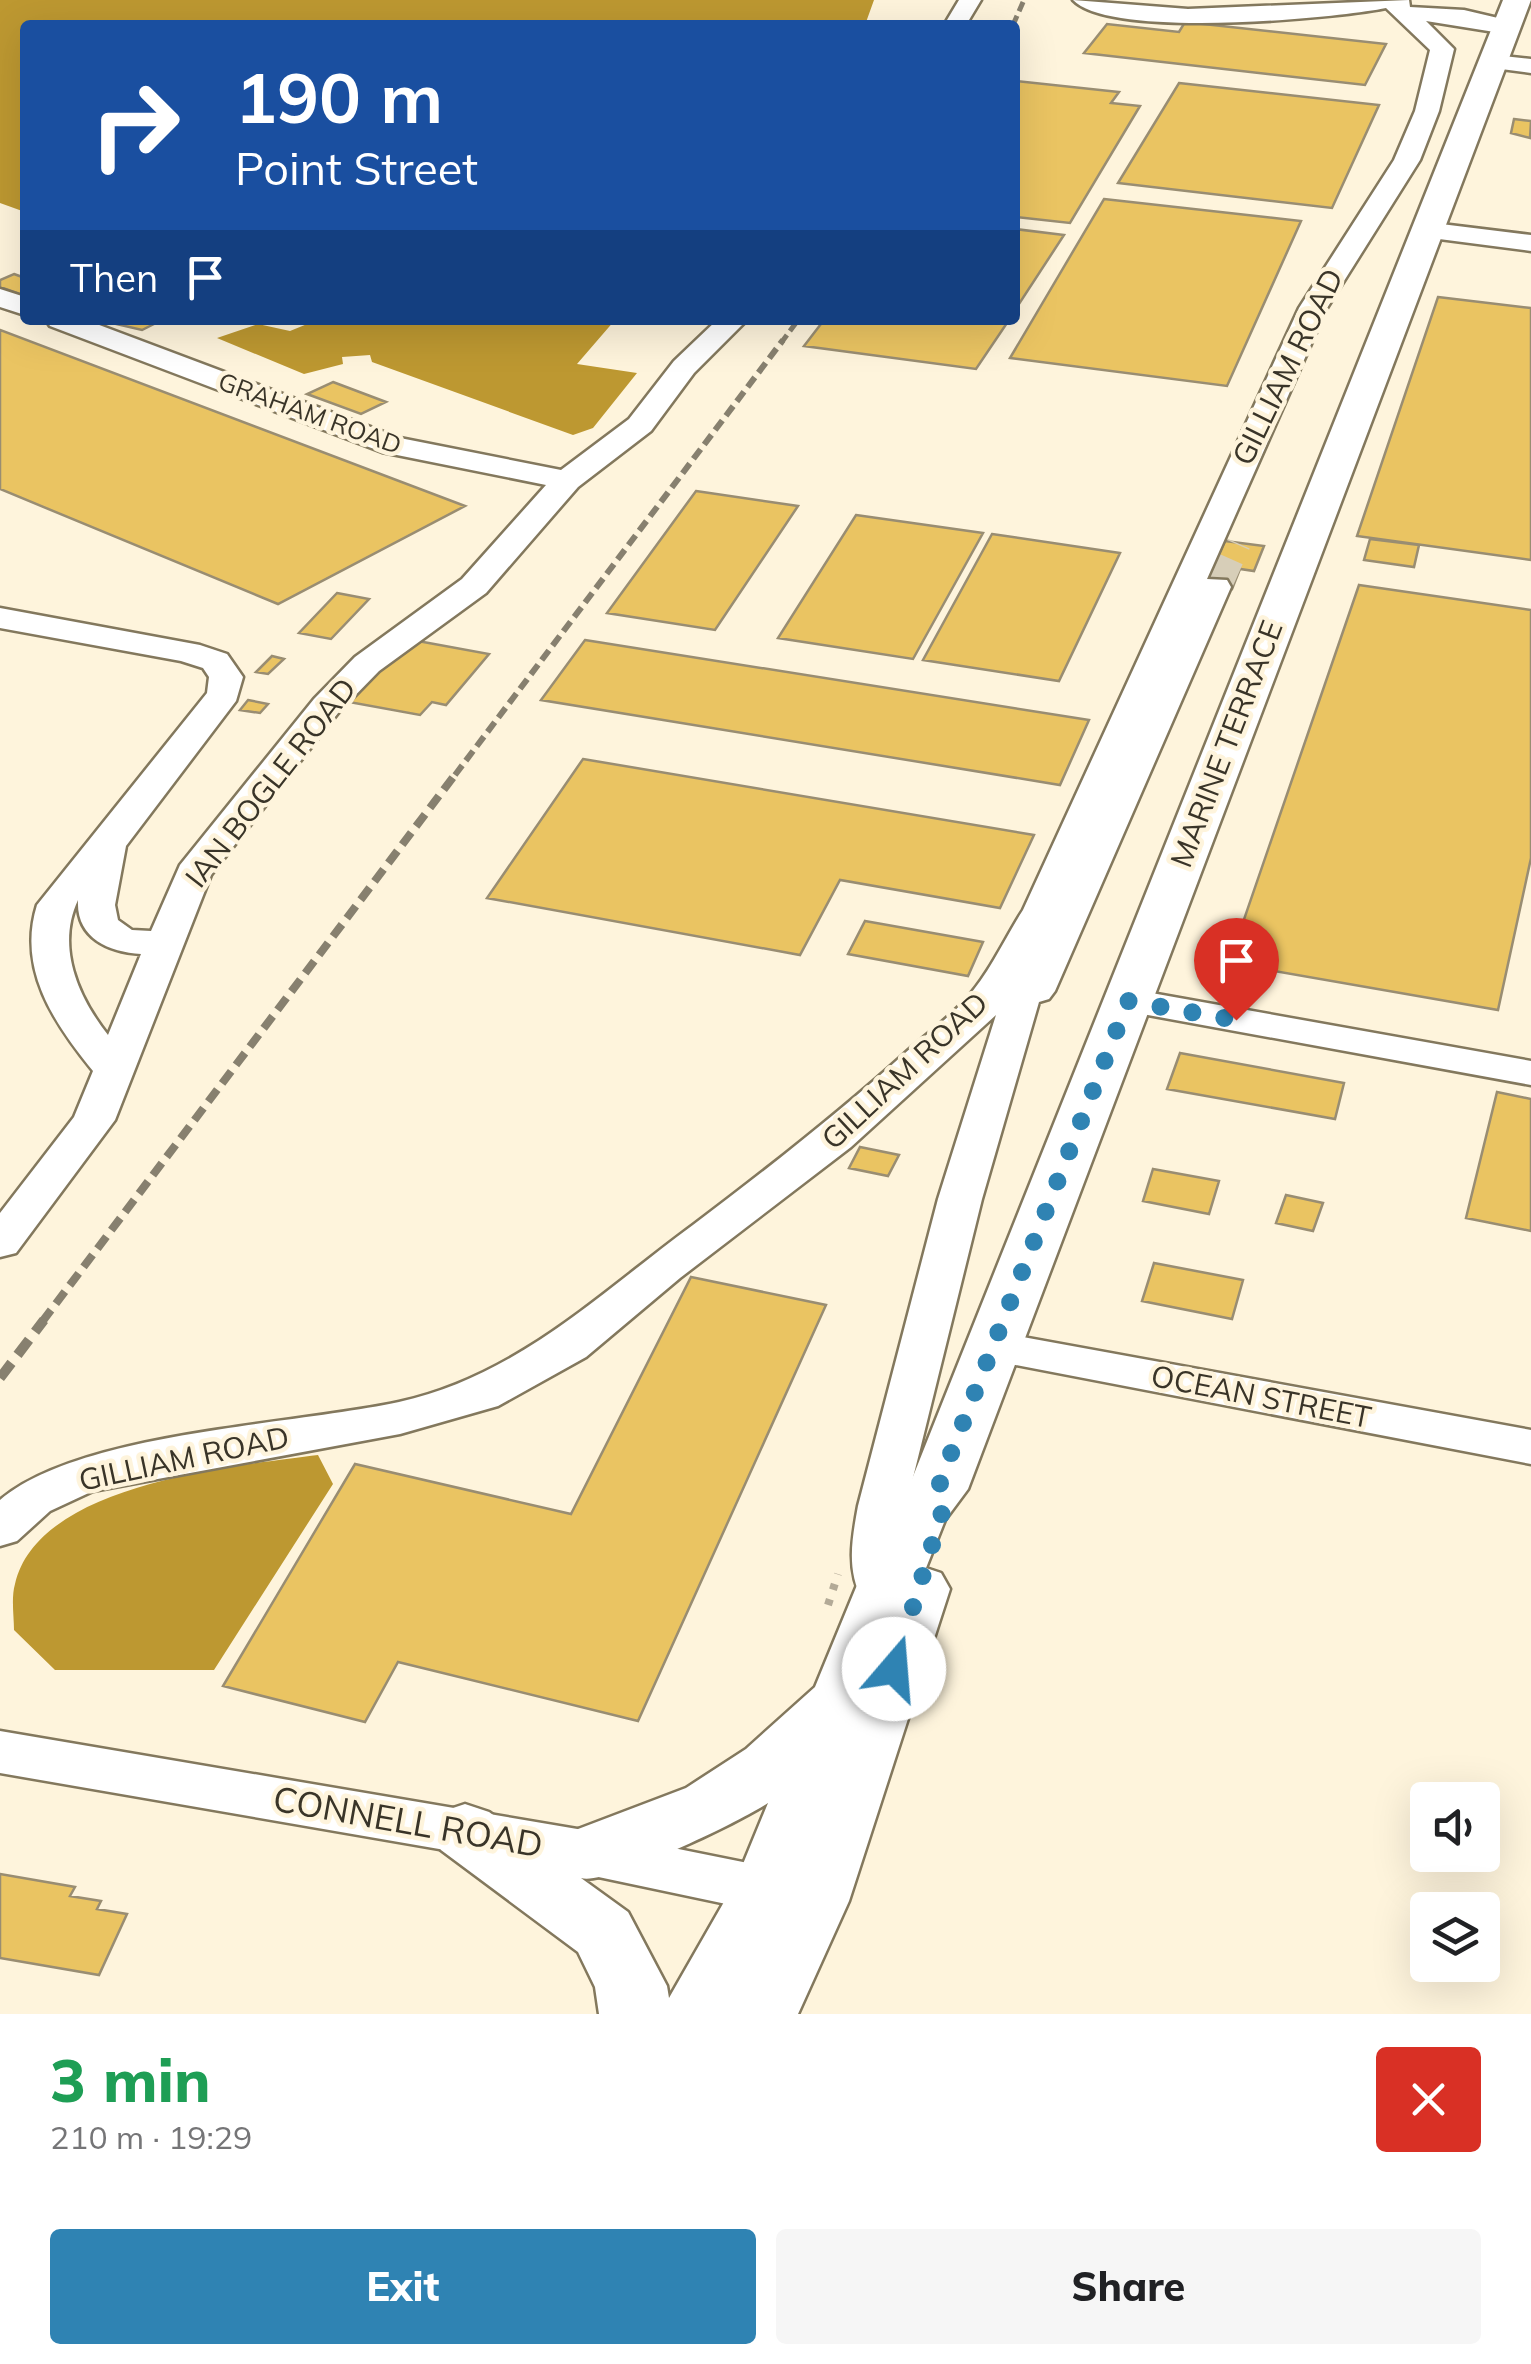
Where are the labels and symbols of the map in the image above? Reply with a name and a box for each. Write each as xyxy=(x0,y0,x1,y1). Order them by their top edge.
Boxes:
street label: GILLIAM ROAD xyxy=(1223,262,1351,471)
street label: GRAHAM ROAD xyxy=(214,365,406,460)
street label: MARINE TERRACE xyxy=(1162,615,1291,872)
street label: IAN BOGLE ROAD xyxy=(177,670,364,895)
pin xyxy=(1194,918,1279,1021)
street label: GILLIAM ROAD xyxy=(813,984,995,1157)
street label: OCEAN STREET xyxy=(1148,1356,1374,1436)
street label: GILLIAM ROAD xyxy=(75,1417,292,1499)
position arrow xyxy=(842,1617,946,1721)
street label: CONNELL ROAD xyxy=(270,1776,546,1866)

